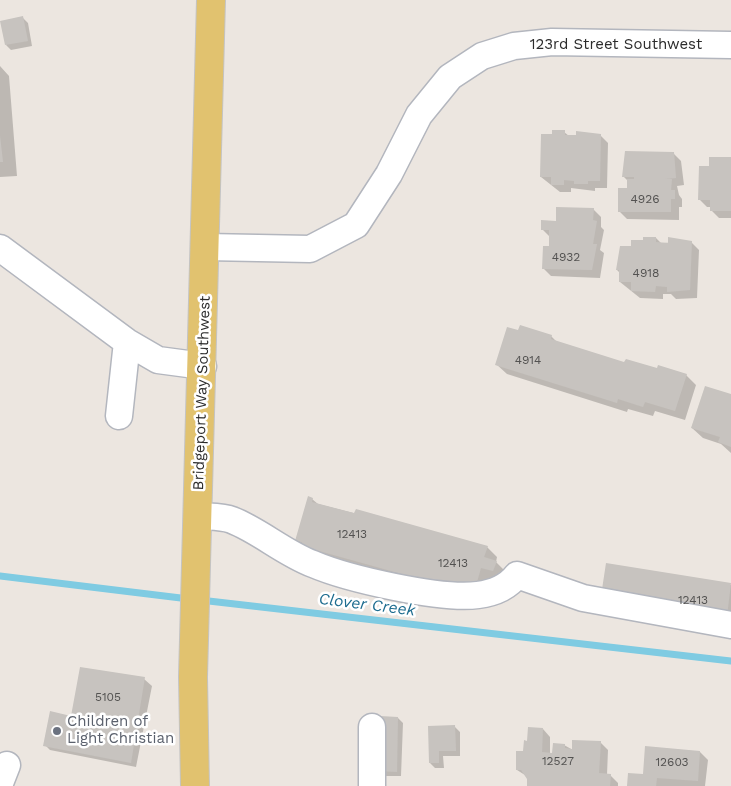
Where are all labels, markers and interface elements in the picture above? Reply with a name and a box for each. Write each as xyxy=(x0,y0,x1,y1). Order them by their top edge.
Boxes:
street label: 123rd Street Southwest xyxy=(530,36,702,54)
house number: 4926 xyxy=(630,192,660,206)
house number: 4932 xyxy=(552,250,580,264)
house number: 4918 xyxy=(633,266,659,280)
street label: Bridgeport Way Southwest xyxy=(190,295,214,491)
house number: 4914 xyxy=(515,353,541,367)
house number: 12413 xyxy=(337,527,367,541)
house number: 12413 xyxy=(438,556,468,570)
water label: Clover Creek xyxy=(318,590,416,620)
house number: 12413 xyxy=(678,593,708,607)
house number: 5105 xyxy=(95,690,121,704)
place label: Children of Light Christian xyxy=(67,713,174,748)
marker: Children of Light Christian xyxy=(51,725,63,737)
house number: 12527 xyxy=(542,754,574,768)
house number: 12603 xyxy=(655,755,689,769)

